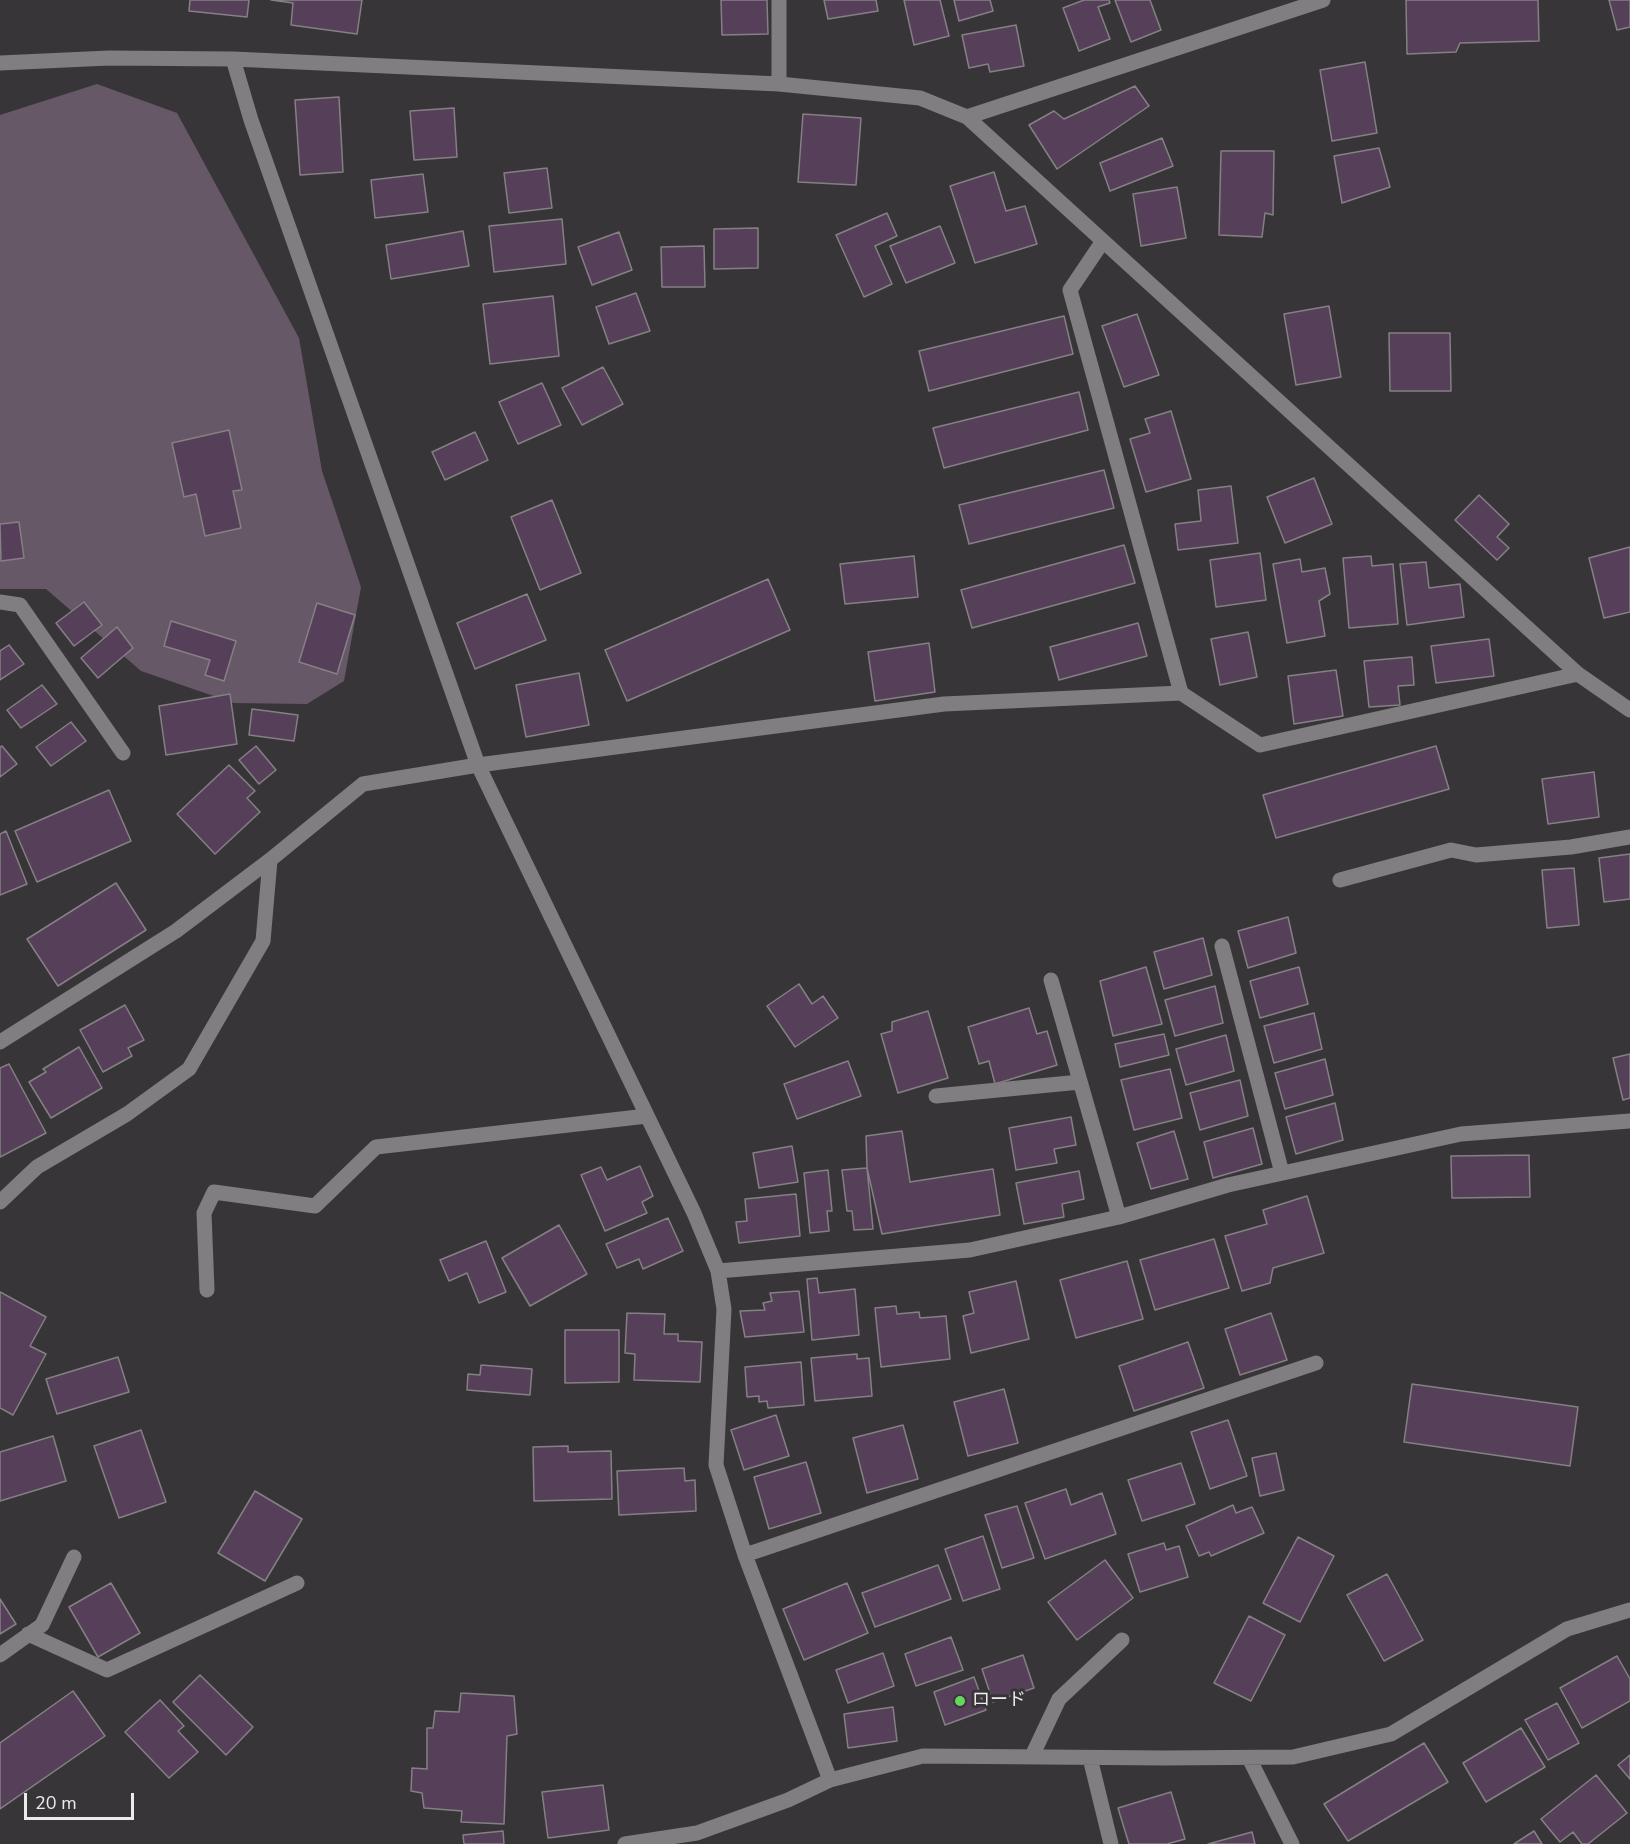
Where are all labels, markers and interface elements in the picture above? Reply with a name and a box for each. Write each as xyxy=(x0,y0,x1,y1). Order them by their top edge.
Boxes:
place label: ロード xyxy=(972,1690,1026,1712)
marker: ロード xyxy=(953,1694,967,1708)
scale bar xyxy=(27,1781,136,1819)
text: 20 m xyxy=(35,1791,77,1815)

